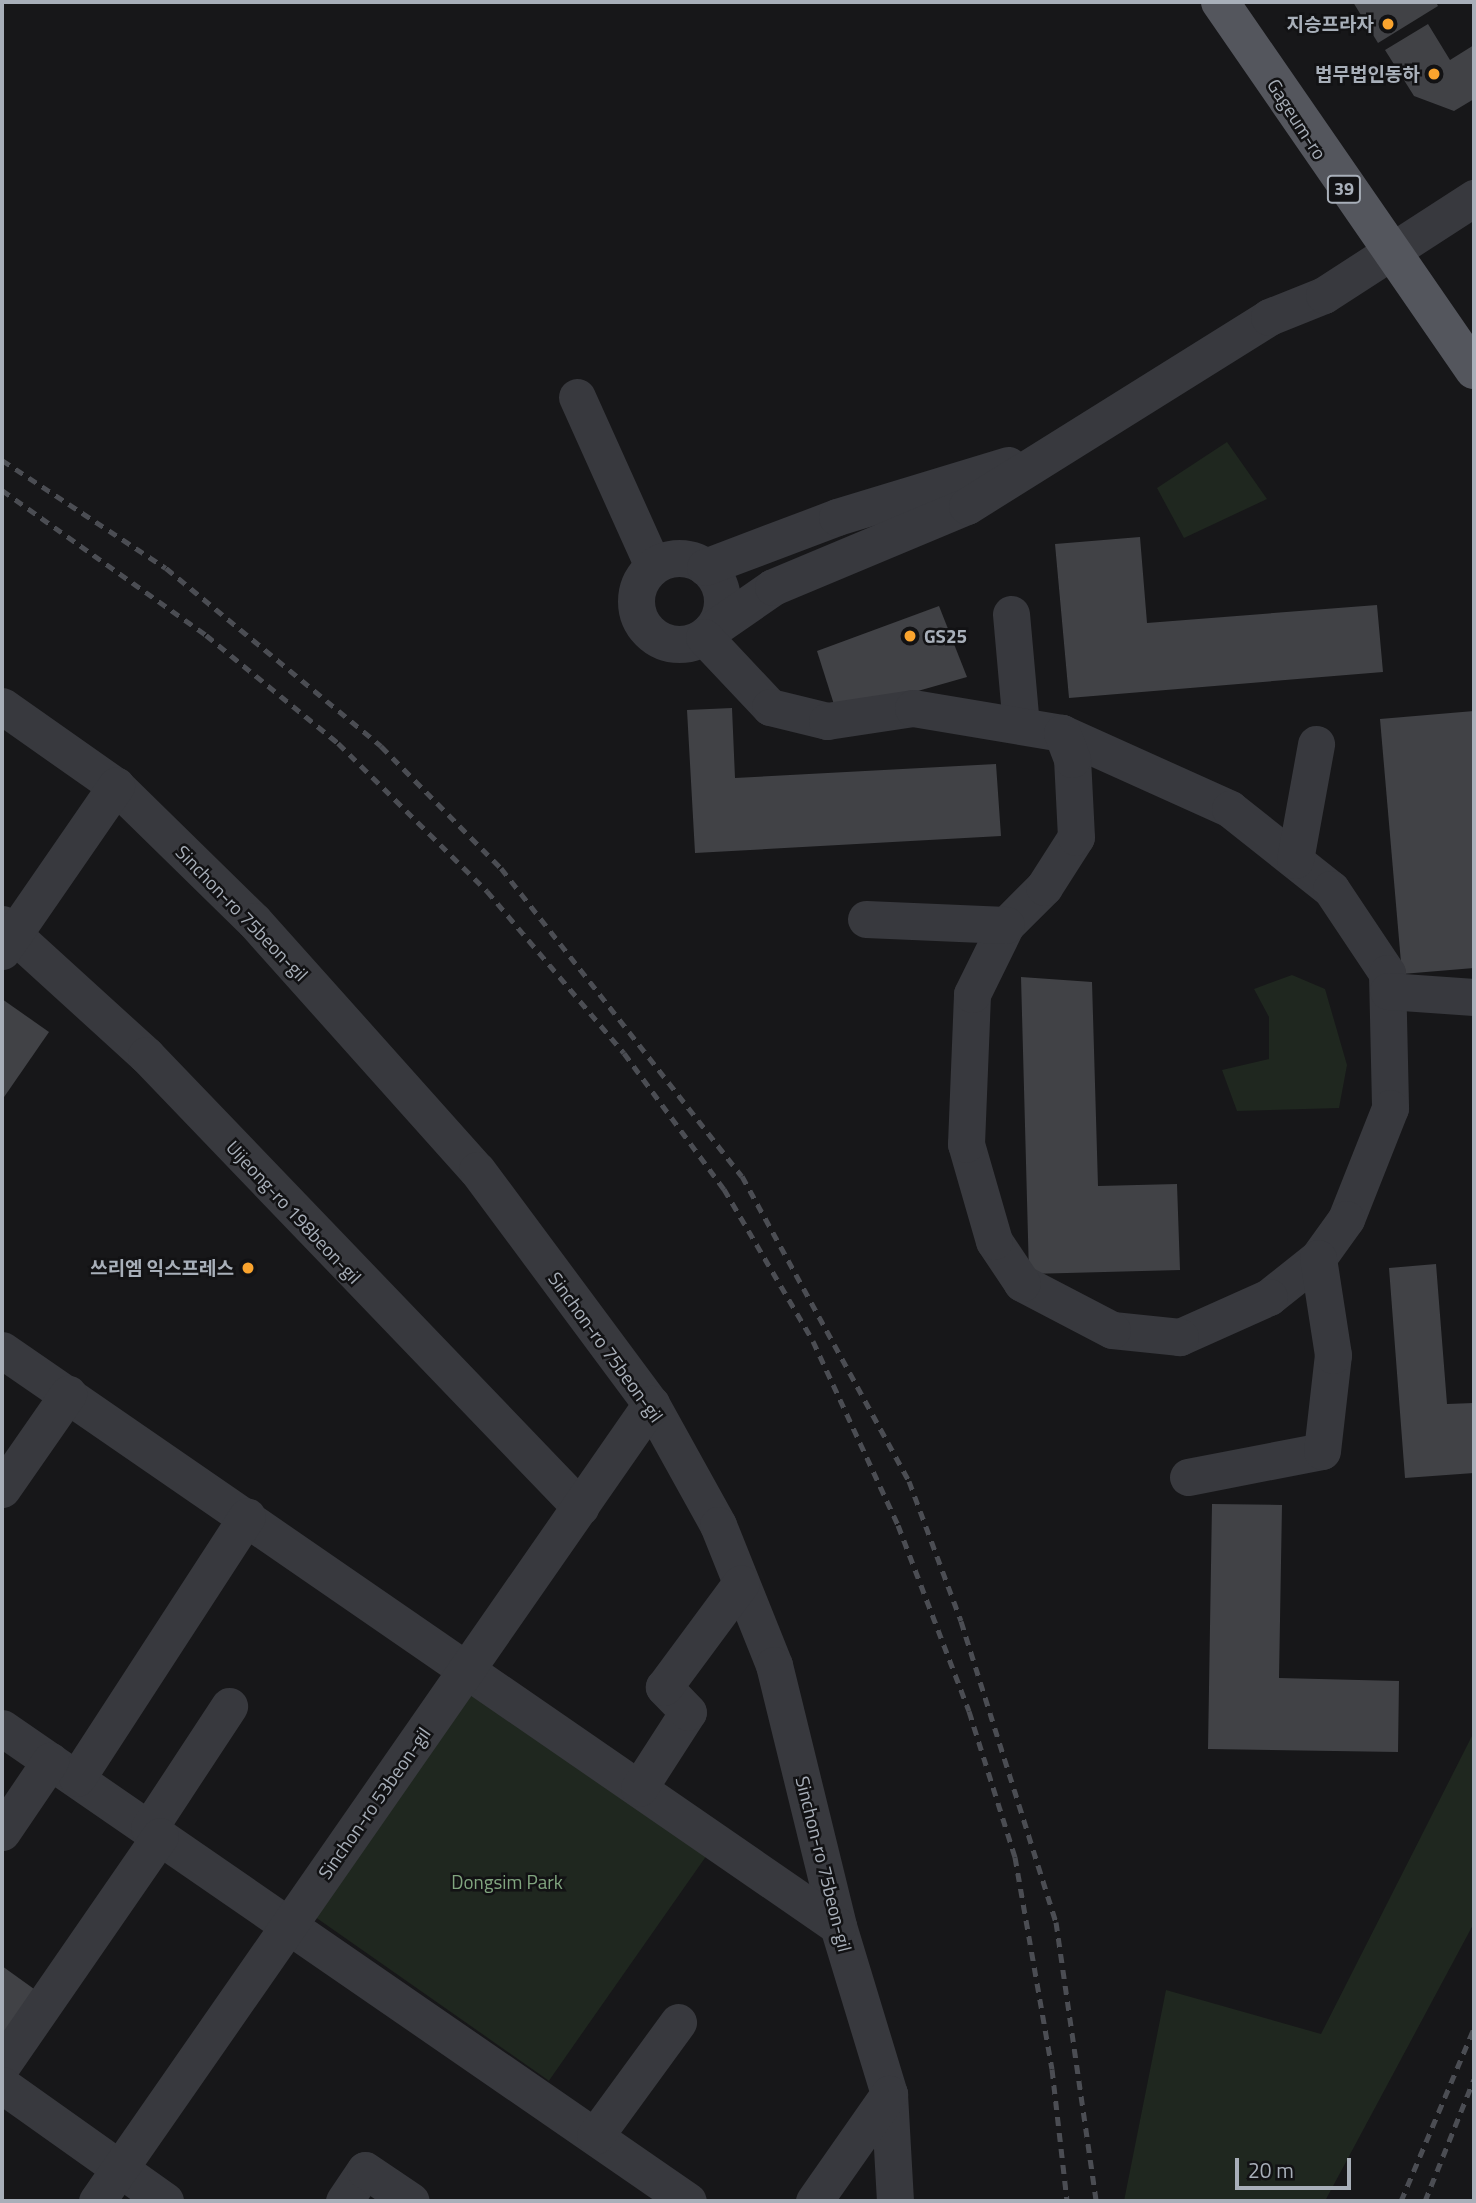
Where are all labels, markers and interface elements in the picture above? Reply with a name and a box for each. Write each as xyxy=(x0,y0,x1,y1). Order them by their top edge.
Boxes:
place label: 지승프라자 xyxy=(1287,13,1374,35)
marker: 지승프라자 xyxy=(1380,16,1396,32)
place label: 법무법인동하 xyxy=(1315,63,1420,85)
marker: 법무법인동하 xyxy=(1426,66,1442,82)
street label: Gageum-ro xyxy=(1263,75,1331,163)
road number: 39 xyxy=(1326,174,1362,204)
place label: GS25 xyxy=(924,625,967,647)
marker: GS25 xyxy=(902,628,918,644)
street label: Sinchon-ro 75beon-gil xyxy=(171,840,313,986)
street label: Uijeong-ro 198beon-gil xyxy=(222,1136,366,1288)
place label: 쓰리엠 익스프레스 xyxy=(90,1257,234,1279)
marker: 쓰리엠 익스프레스 xyxy=(240,1260,256,1276)
street label: Sinchon-ro 75beon-gil xyxy=(544,1267,668,1427)
street label: Sinchon-ro 53beon-gil xyxy=(313,1723,435,1883)
street label: Sinchon-ro 75beon-gil xyxy=(791,1774,857,1954)
park label: Dongsim Park xyxy=(451,1871,563,1893)
scale bar xyxy=(1238,2144,1354,2188)
text: 20 m xyxy=(1248,2154,1294,2186)

